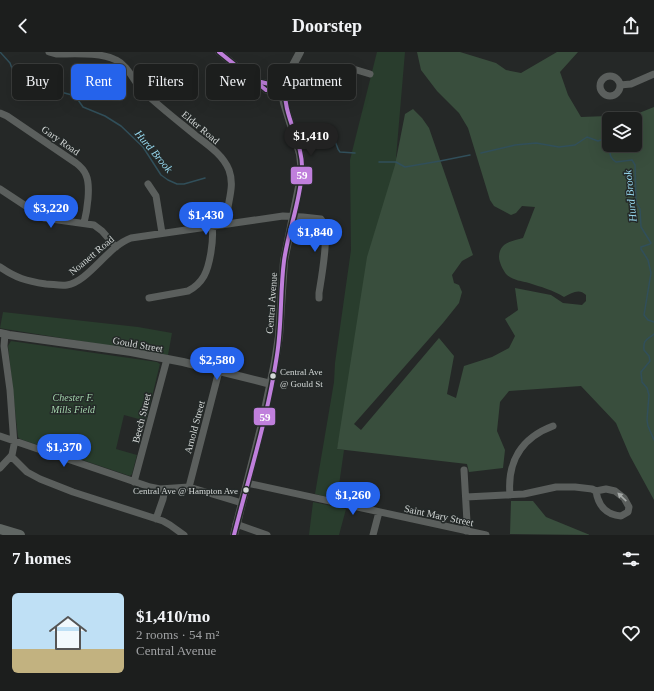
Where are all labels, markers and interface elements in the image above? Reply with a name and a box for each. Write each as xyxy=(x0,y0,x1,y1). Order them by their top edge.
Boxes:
icon: back xyxy=(12,15,34,37)
icon: share xyxy=(620,15,642,37)
text: Doorstep xyxy=(292,16,362,36)
chip: Buy xyxy=(12,64,63,100)
chip: Rent xyxy=(71,64,126,100)
chip: Filters xyxy=(134,64,198,100)
chip: New xyxy=(206,64,260,100)
chip: Apartment xyxy=(268,64,356,100)
street label: Elder Road xyxy=(180,109,222,146)
map controls xyxy=(602,112,642,152)
button: layers xyxy=(602,112,642,152)
street label: Gary Road xyxy=(40,123,82,157)
pin: $1,410 xyxy=(278,123,344,157)
water label: Hurd Brook xyxy=(132,126,176,176)
text: $1,410 xyxy=(293,128,329,143)
line badge: 59 xyxy=(290,166,313,185)
water label: Hurd Brook xyxy=(621,168,639,224)
text: 59 xyxy=(297,169,308,181)
pin: $3,220 xyxy=(18,195,84,229)
text: $3,220 xyxy=(33,200,69,215)
pin: $1,430 xyxy=(173,202,239,236)
text: $1,430 xyxy=(188,207,224,222)
pin: $1,840 xyxy=(282,219,348,253)
text: $1,840 xyxy=(297,224,333,239)
street label: Noanett Road xyxy=(67,233,116,277)
street label: Central Avenue xyxy=(264,271,279,334)
street label: Gould Street xyxy=(112,335,164,354)
pin: $2,580 xyxy=(184,347,250,381)
text: $2,580 xyxy=(199,352,235,367)
place label: Central Ave @ Gould St xyxy=(280,367,323,389)
marker: Central Ave @ Gould St xyxy=(268,371,278,381)
park label: Chester F. Mills Field xyxy=(50,392,96,415)
street label: Beech Street xyxy=(130,392,153,444)
street label: Arnold Street xyxy=(182,399,207,455)
line badge: 59 xyxy=(253,407,276,426)
text: 59 xyxy=(260,411,271,423)
pin: $1,370 xyxy=(31,434,97,468)
text: $1,370 xyxy=(46,439,82,454)
pin: $1,260 xyxy=(320,482,386,516)
marker: Central Ave @ Hampton Ave xyxy=(241,485,251,495)
place label: Central Ave @ Hampton Ave xyxy=(133,486,238,496)
text: $1,260 xyxy=(335,487,371,502)
one-way arrow xyxy=(617,492,627,502)
street label: Saint Mary Street xyxy=(403,503,475,528)
icon: filters xyxy=(620,548,642,570)
text: 7 homes xyxy=(12,549,71,568)
text: $1,410/mo xyxy=(136,607,210,626)
icon: home xyxy=(44,609,92,657)
icon: heart xyxy=(620,622,642,644)
text: 2 rooms · 54 m² xyxy=(136,627,219,642)
text: Central Avenue xyxy=(136,643,216,658)

